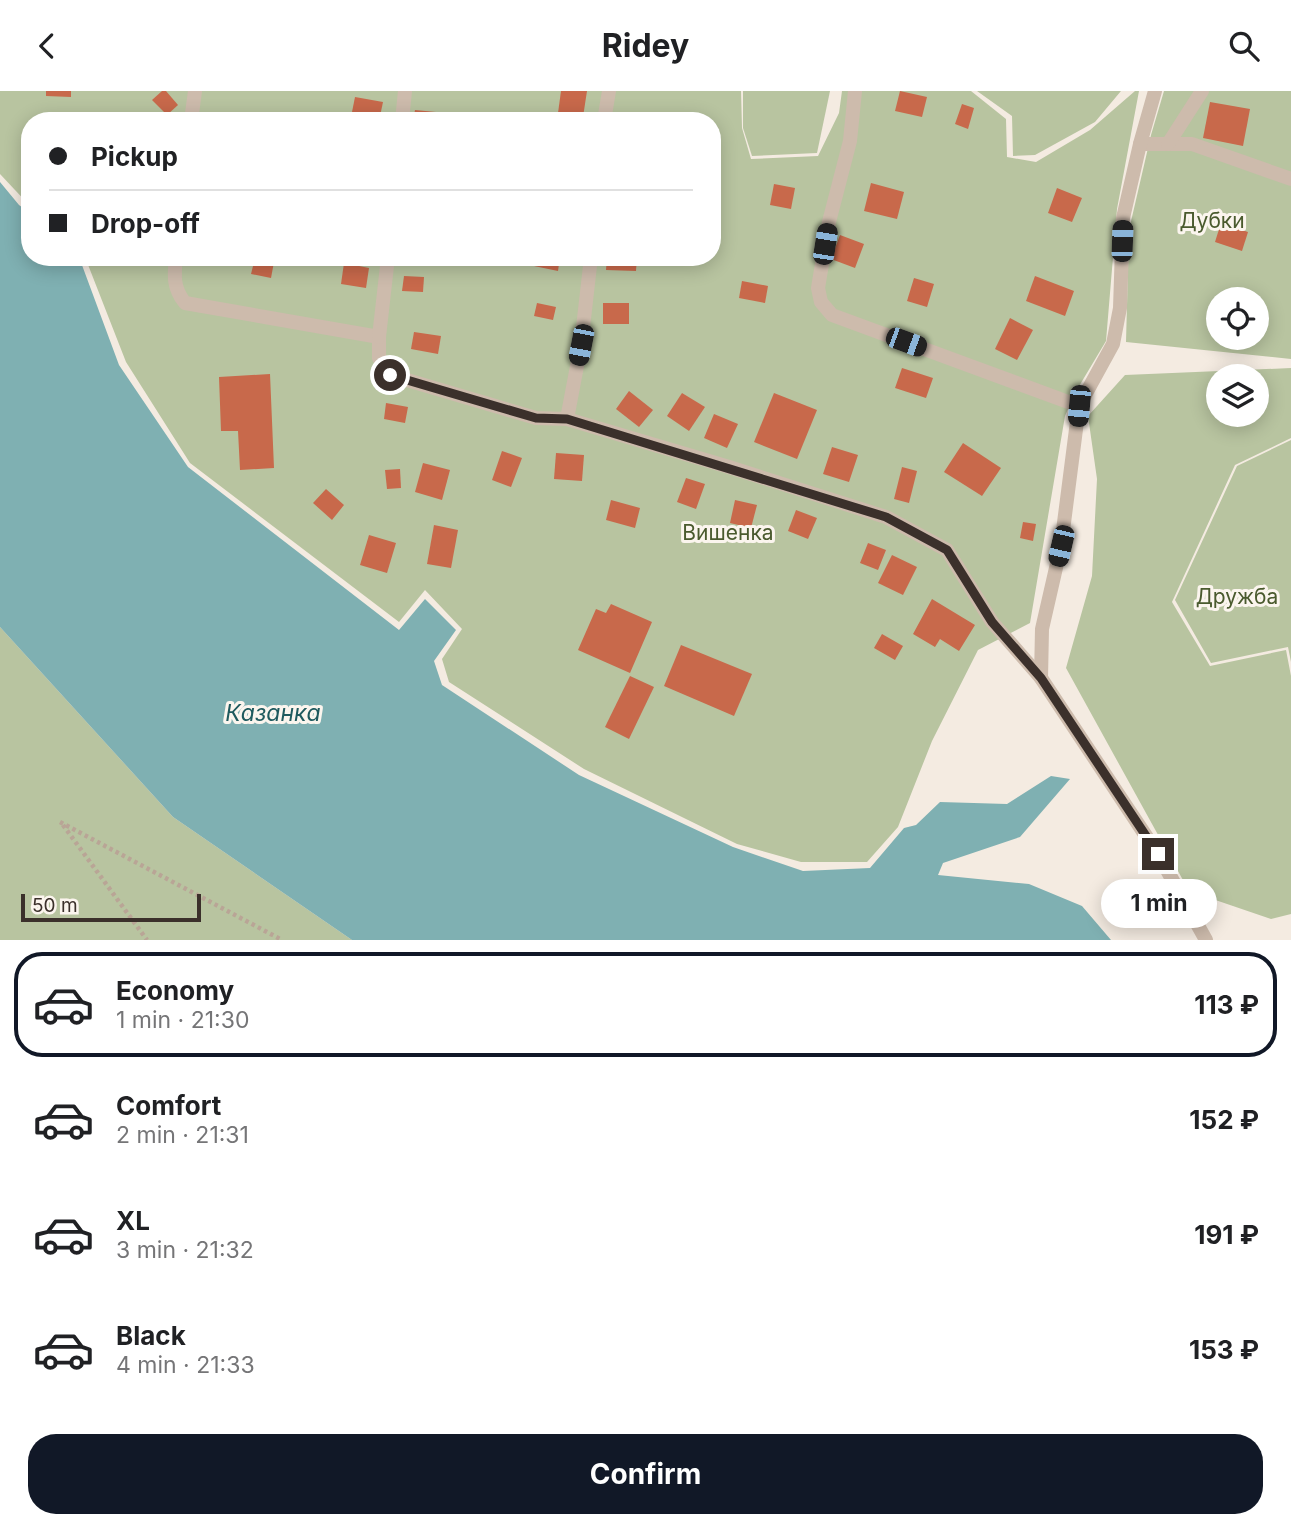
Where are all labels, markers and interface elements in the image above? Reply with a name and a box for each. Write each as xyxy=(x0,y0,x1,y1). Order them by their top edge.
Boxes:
text: Ridey xyxy=(602,26,689,65)
icon: back xyxy=(28,27,66,65)
icon: search xyxy=(1225,27,1263,65)
text: Pickup xyxy=(91,141,178,172)
text: Drop-off xyxy=(91,208,200,239)
park label: Дубки xyxy=(1179,208,1245,233)
car xyxy=(1111,220,1134,262)
car xyxy=(812,222,839,266)
map controls xyxy=(1206,287,1269,427)
button: locate xyxy=(1206,287,1269,350)
car xyxy=(567,322,596,368)
car xyxy=(883,325,930,359)
route start xyxy=(374,359,406,391)
button: layers xyxy=(1206,364,1269,427)
car xyxy=(1067,384,1092,428)
park label: Вишенка xyxy=(682,520,774,545)
car xyxy=(1047,523,1076,569)
park label: Дружба xyxy=(1196,584,1278,609)
water label: Казанка xyxy=(225,699,321,727)
route end xyxy=(1142,838,1174,870)
callout: 1 min xyxy=(1100,879,1216,927)
text: 1 min xyxy=(1131,889,1187,917)
scale bar xyxy=(21,891,201,923)
text: 50 m xyxy=(32,894,78,917)
icon: car xyxy=(32,973,95,1036)
text: Economy xyxy=(116,975,234,1006)
text: 113 ₽ xyxy=(1194,989,1259,1020)
text: 1 min · 21:30 xyxy=(116,1006,249,1034)
icon: car xyxy=(32,1088,95,1151)
text: Comfort xyxy=(116,1090,221,1121)
text: 152 ₽ xyxy=(1189,1104,1259,1135)
text: 2 min · 21:31 xyxy=(116,1121,249,1149)
icon: car xyxy=(32,1203,95,1266)
text: XL xyxy=(116,1205,150,1236)
text: 191 ₽ xyxy=(1194,1219,1259,1250)
text: 3 min · 21:32 xyxy=(116,1236,254,1264)
icon: car xyxy=(32,1318,95,1381)
text: Black xyxy=(116,1320,186,1351)
text: 153 ₽ xyxy=(1189,1334,1259,1365)
text: 4 min · 21:33 xyxy=(116,1351,255,1379)
button: Confirm xyxy=(28,1434,1263,1514)

